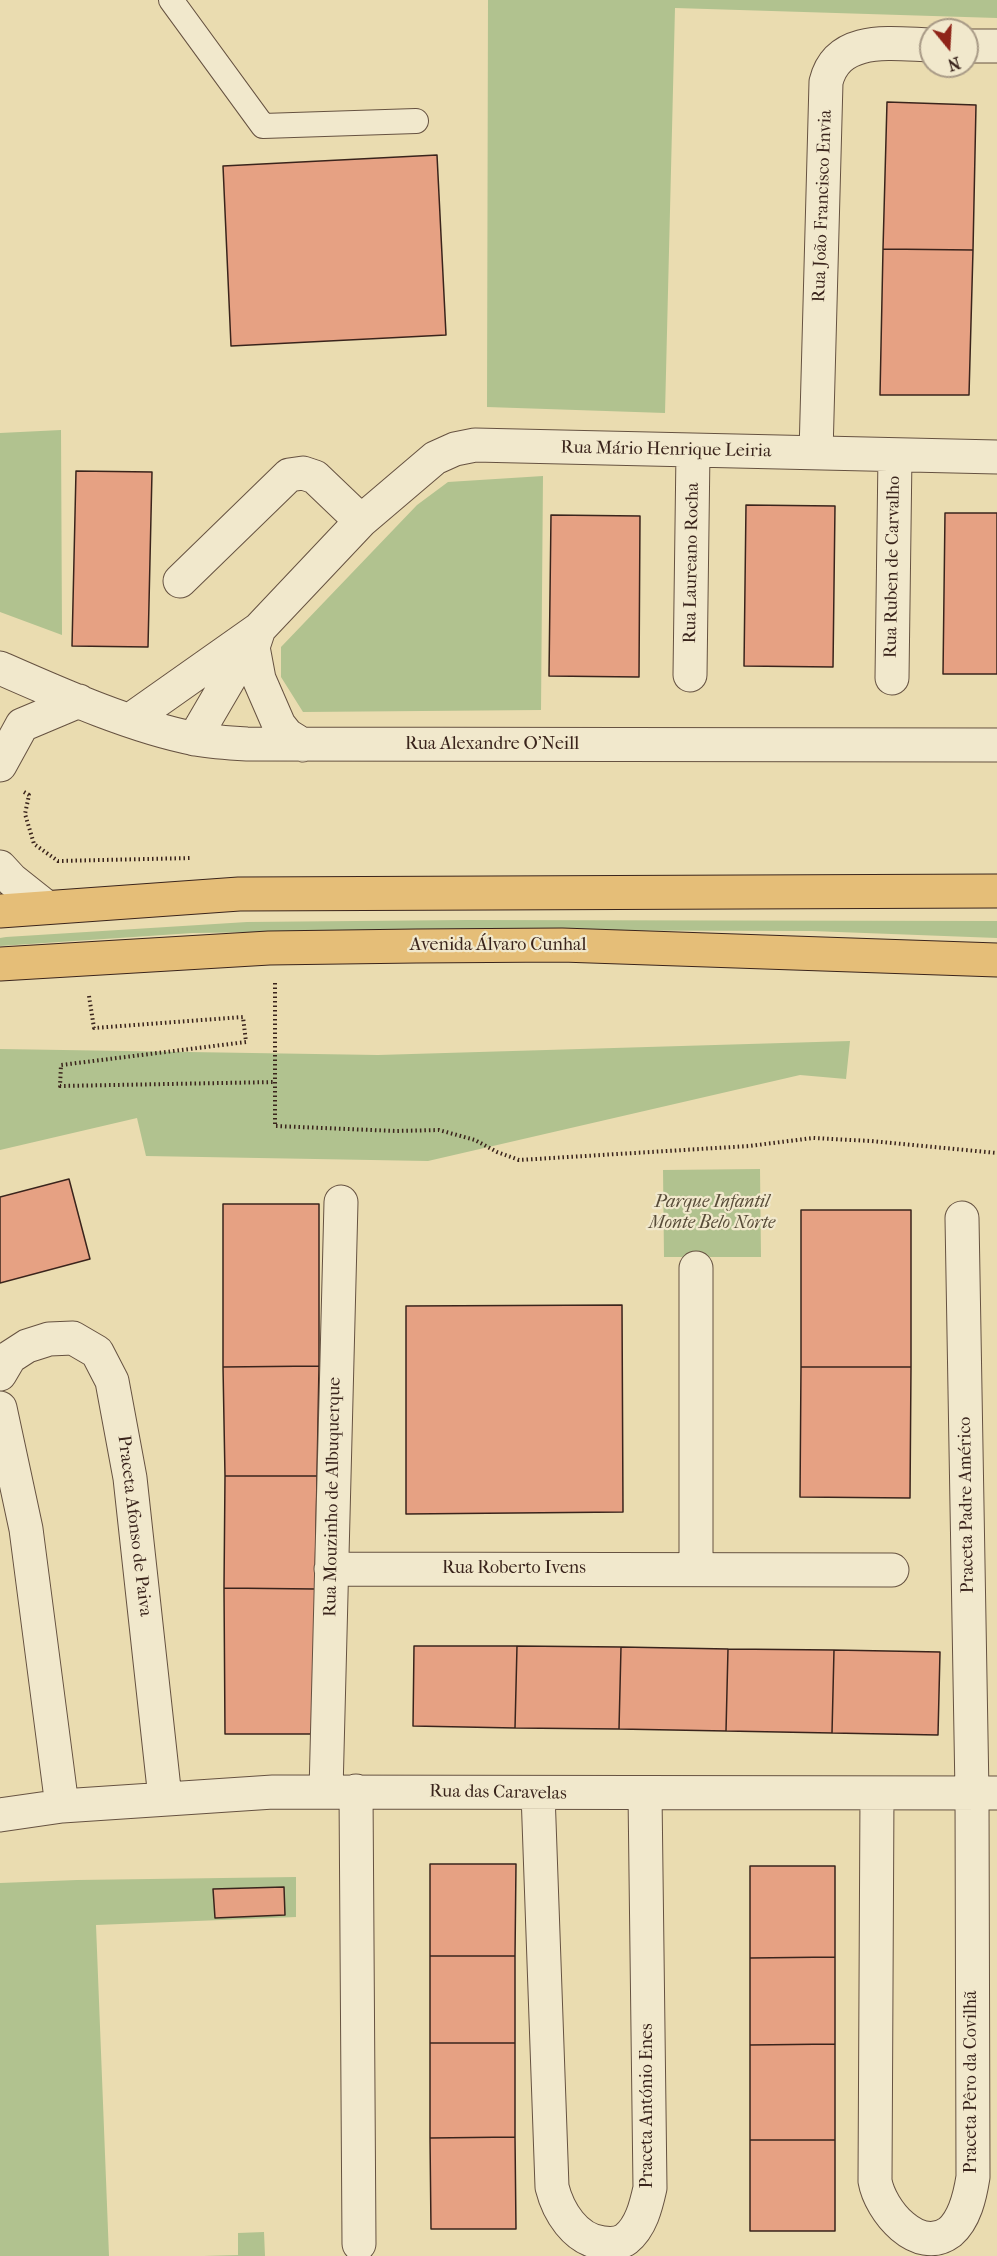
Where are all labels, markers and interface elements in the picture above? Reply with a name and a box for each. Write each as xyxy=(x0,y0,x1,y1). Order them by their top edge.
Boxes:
north arrow xyxy=(919,18,979,78)
text: N xyxy=(945,53,963,75)
street label: Rua João Francisco Envia xyxy=(809,109,837,303)
street label: Rua Mário Henrique Leiria xyxy=(561,437,771,463)
street label: Rua Ruben de Carvalho xyxy=(881,476,905,658)
street label: Rua Laureano Rocha xyxy=(680,482,704,644)
street label: Rua Alexandre O'Neill xyxy=(405,734,579,756)
street label: Avenida Álvaro Cunhal xyxy=(410,935,586,957)
park label: Parque Infantil Monte Belo Norte xyxy=(649,1192,775,1234)
street label: Rua Mouzinho de Albuquerque xyxy=(320,1377,346,1617)
street label: Praceta Padre Américo xyxy=(955,1416,979,1594)
street label: Praceta Afonso de Paiva xyxy=(112,1434,156,1618)
street label: Rua Roberto Ivens xyxy=(442,1558,586,1580)
street label: Rua das Caravelas xyxy=(429,1781,567,1805)
street label: Praceta Pêro da Covilhã xyxy=(961,1991,983,2173)
street label: Praceta António Enes xyxy=(637,2023,659,2189)

